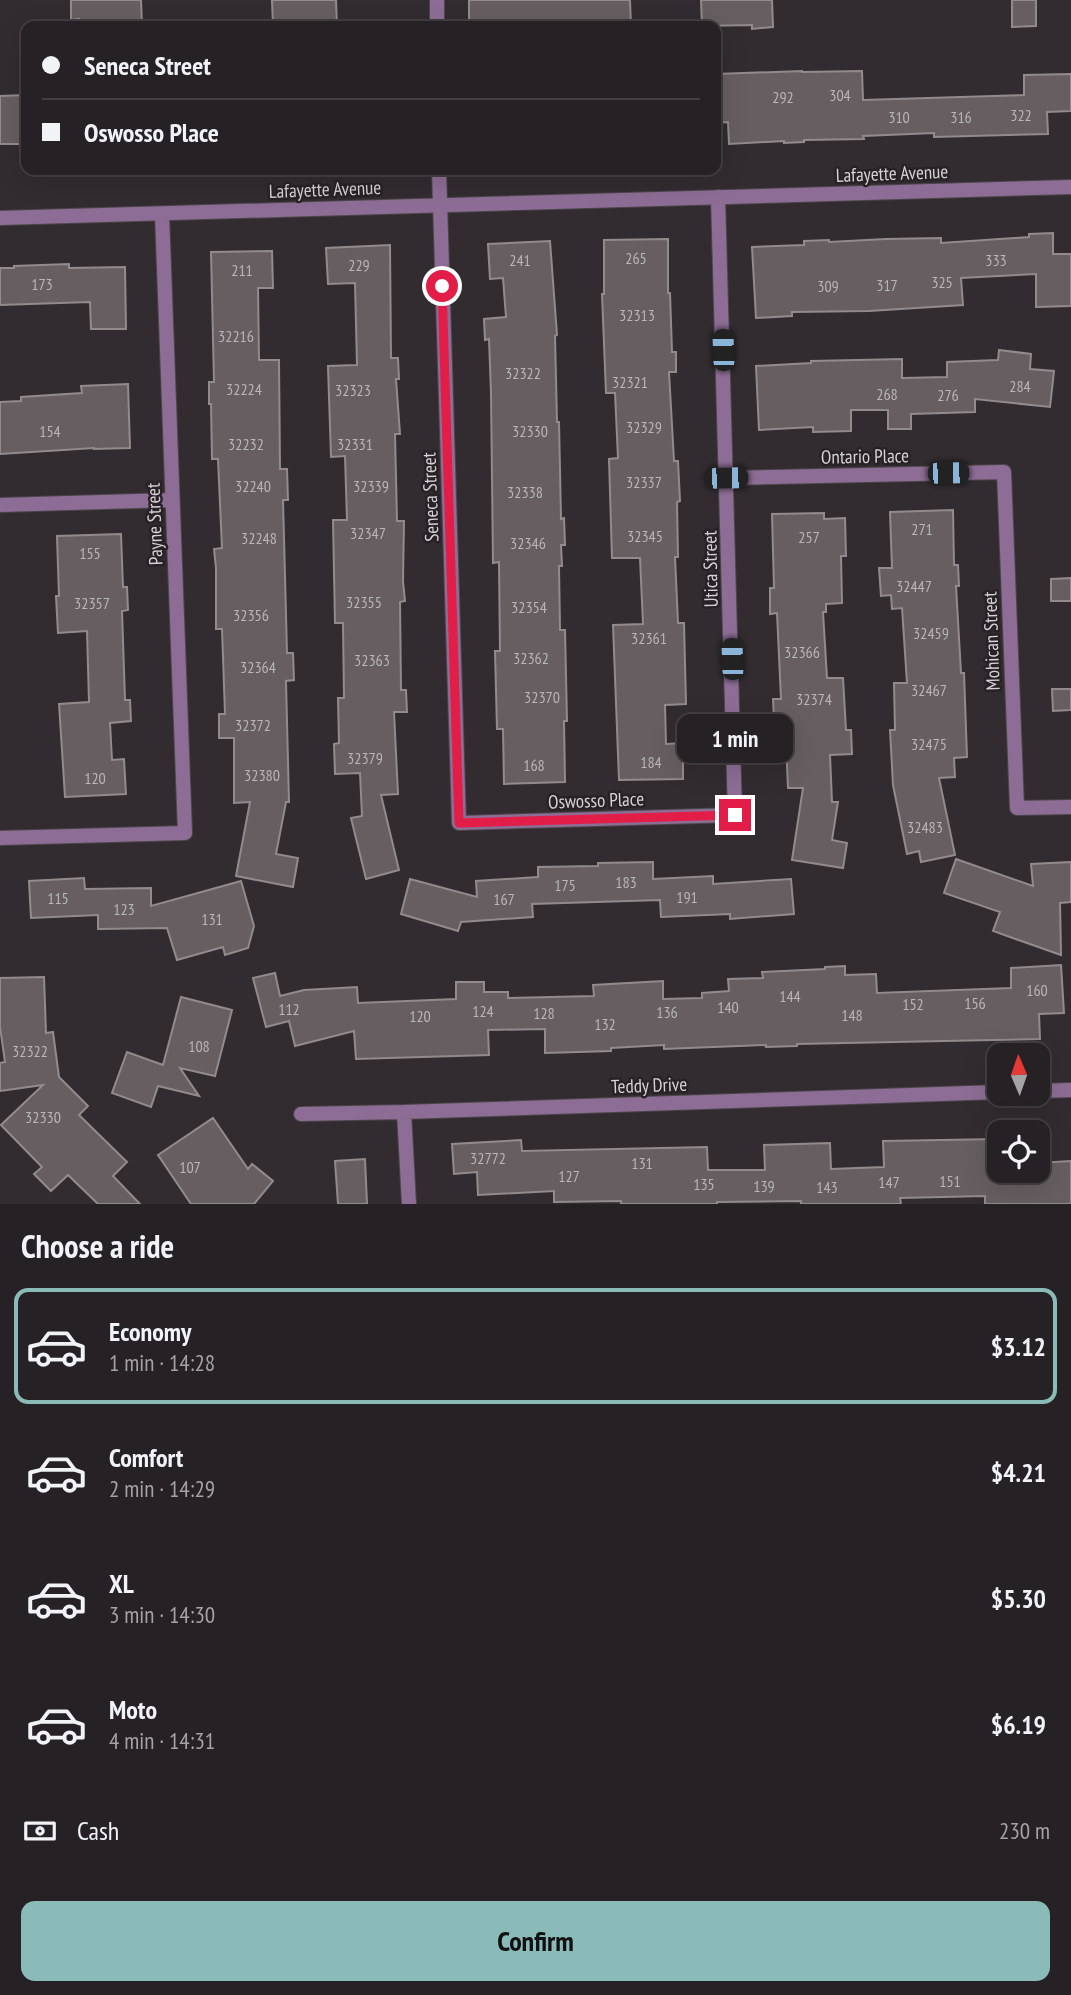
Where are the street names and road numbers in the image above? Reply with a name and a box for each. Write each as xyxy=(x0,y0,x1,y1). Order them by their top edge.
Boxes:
street label: Lafayette Avenue xyxy=(835,159,949,187)
street label: Lafayette Avenue xyxy=(268,175,382,203)
street label: Ontario Place xyxy=(821,443,909,469)
street label: Seneca Street xyxy=(416,451,444,542)
street label: Payne Street xyxy=(141,482,167,566)
street label: Utica Street xyxy=(697,530,723,608)
street label: Mohican Street xyxy=(977,590,1005,691)
street label: Oswosso Place xyxy=(548,786,645,814)
street label: Teddy Drive xyxy=(611,1072,688,1098)

